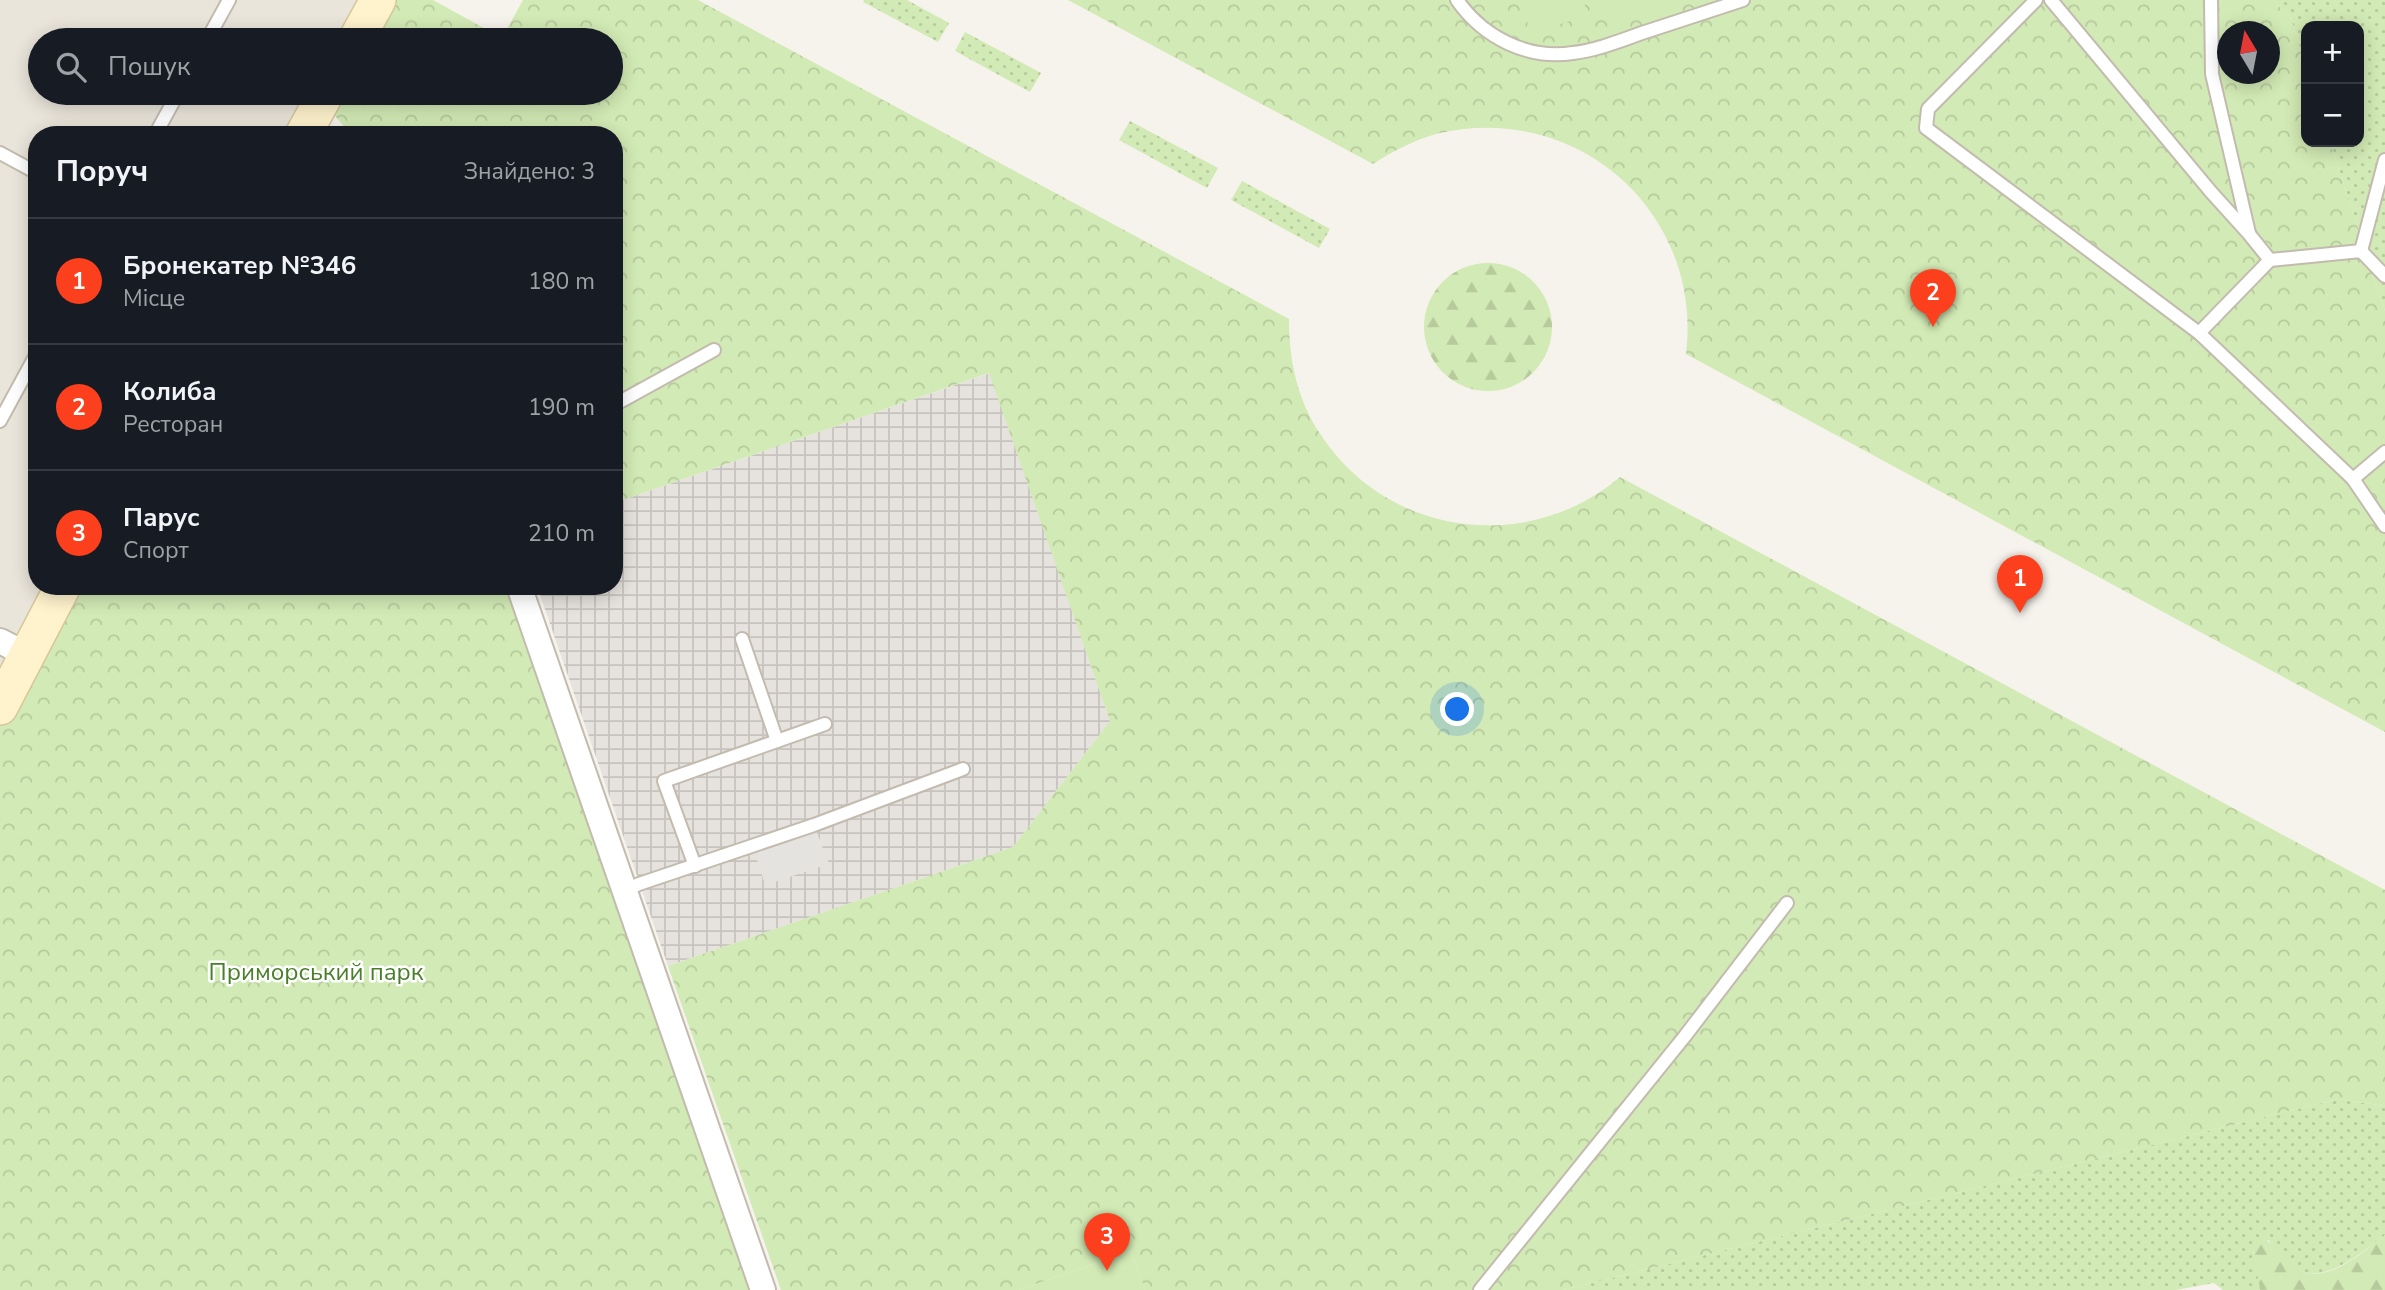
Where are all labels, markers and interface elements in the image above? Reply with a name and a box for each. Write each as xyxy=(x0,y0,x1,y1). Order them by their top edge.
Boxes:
north arrow xyxy=(2217,21,2280,84)
map controls xyxy=(2301,21,2364,147)
button: + xyxy=(2301,21,2364,84)
search box xyxy=(28,28,623,105)
icon: search xyxy=(52,48,90,86)
text: Пошук xyxy=(108,49,190,84)
button: − xyxy=(2301,84,2364,147)
text: Поруч xyxy=(56,151,148,192)
text: Знайдено: 3 xyxy=(463,156,595,187)
text: Бронекатер №346 xyxy=(123,248,356,283)
text: 1 xyxy=(72,266,86,297)
text: 180 m xyxy=(528,266,595,297)
pin: 2 xyxy=(1910,269,1956,327)
text: Місце xyxy=(123,283,185,314)
text: Колиба xyxy=(123,374,217,409)
text: 2 xyxy=(72,392,86,423)
text: 190 m xyxy=(528,392,595,423)
text: Ресторан xyxy=(123,409,223,440)
text: Парус xyxy=(123,500,200,535)
text: 3 xyxy=(72,518,86,549)
text: 210 m xyxy=(528,518,595,549)
text: Спорт xyxy=(123,535,189,566)
pin: 1 xyxy=(1997,555,2043,613)
your location xyxy=(1440,692,1474,726)
park label: Приморський парк xyxy=(209,956,424,988)
pin: 3 xyxy=(1084,1213,1130,1271)

